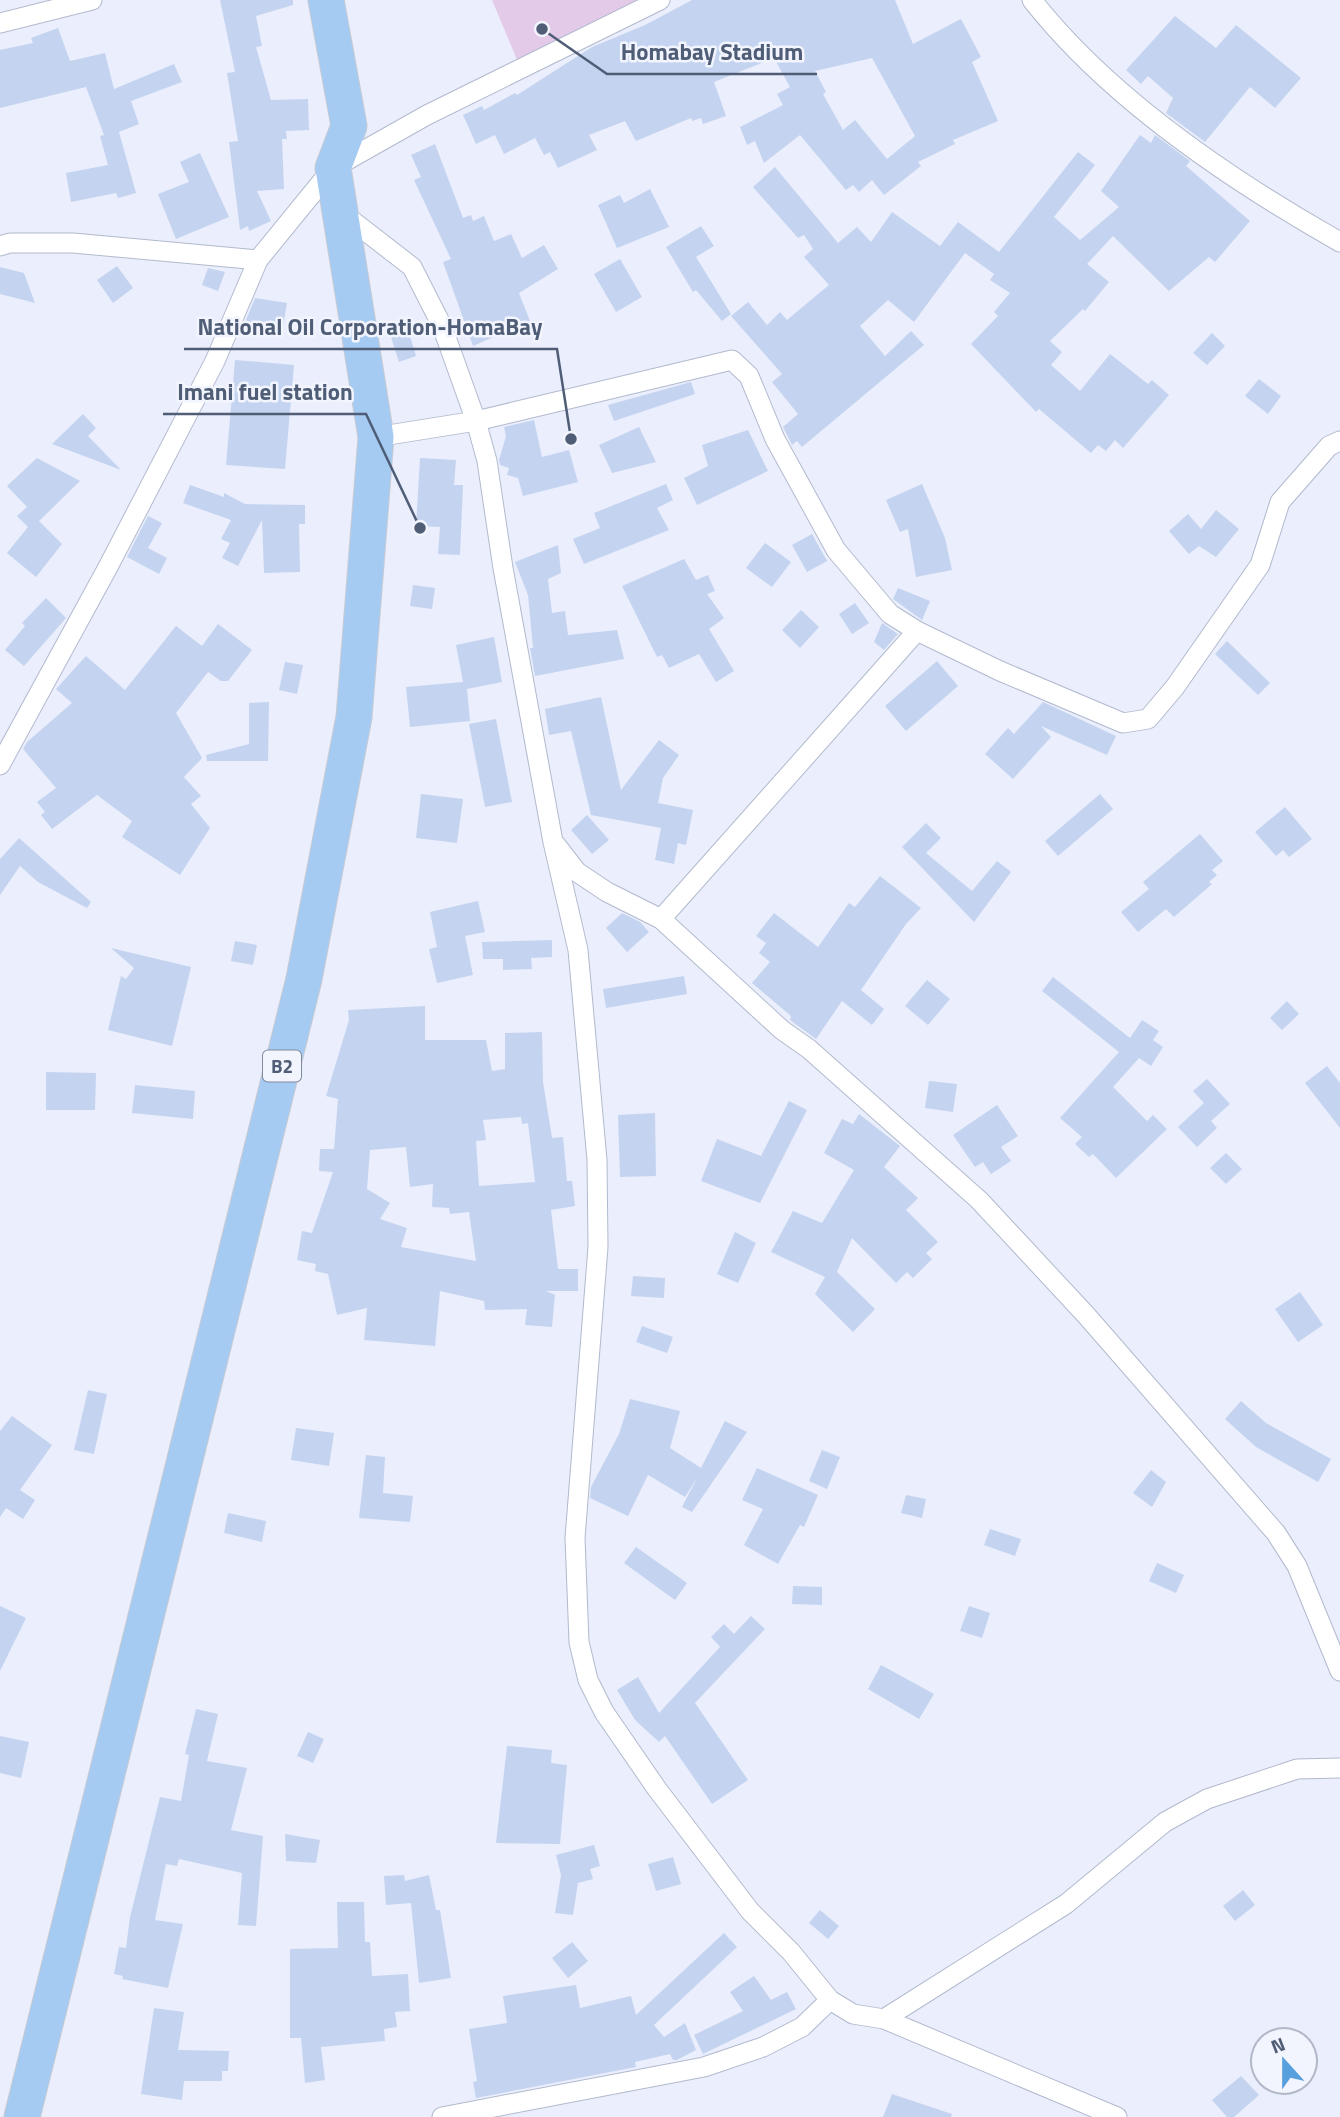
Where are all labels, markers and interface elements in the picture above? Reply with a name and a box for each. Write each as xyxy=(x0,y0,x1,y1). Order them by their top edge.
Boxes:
callout: Homabay Stadium xyxy=(607,30,817,74)
text: Homabay Stadium xyxy=(621,34,803,69)
callout: National Oil Corporation-HomaBay xyxy=(184,305,557,349)
text: National Oil Corporation-HomaBay xyxy=(198,309,543,344)
callout: Imani fuel station xyxy=(163,370,366,414)
text: Imani fuel station xyxy=(177,374,353,409)
road number: B2 xyxy=(263,1050,301,1082)
north arrow xyxy=(1249,2026,1319,2096)
text: N xyxy=(1266,2029,1289,2061)

